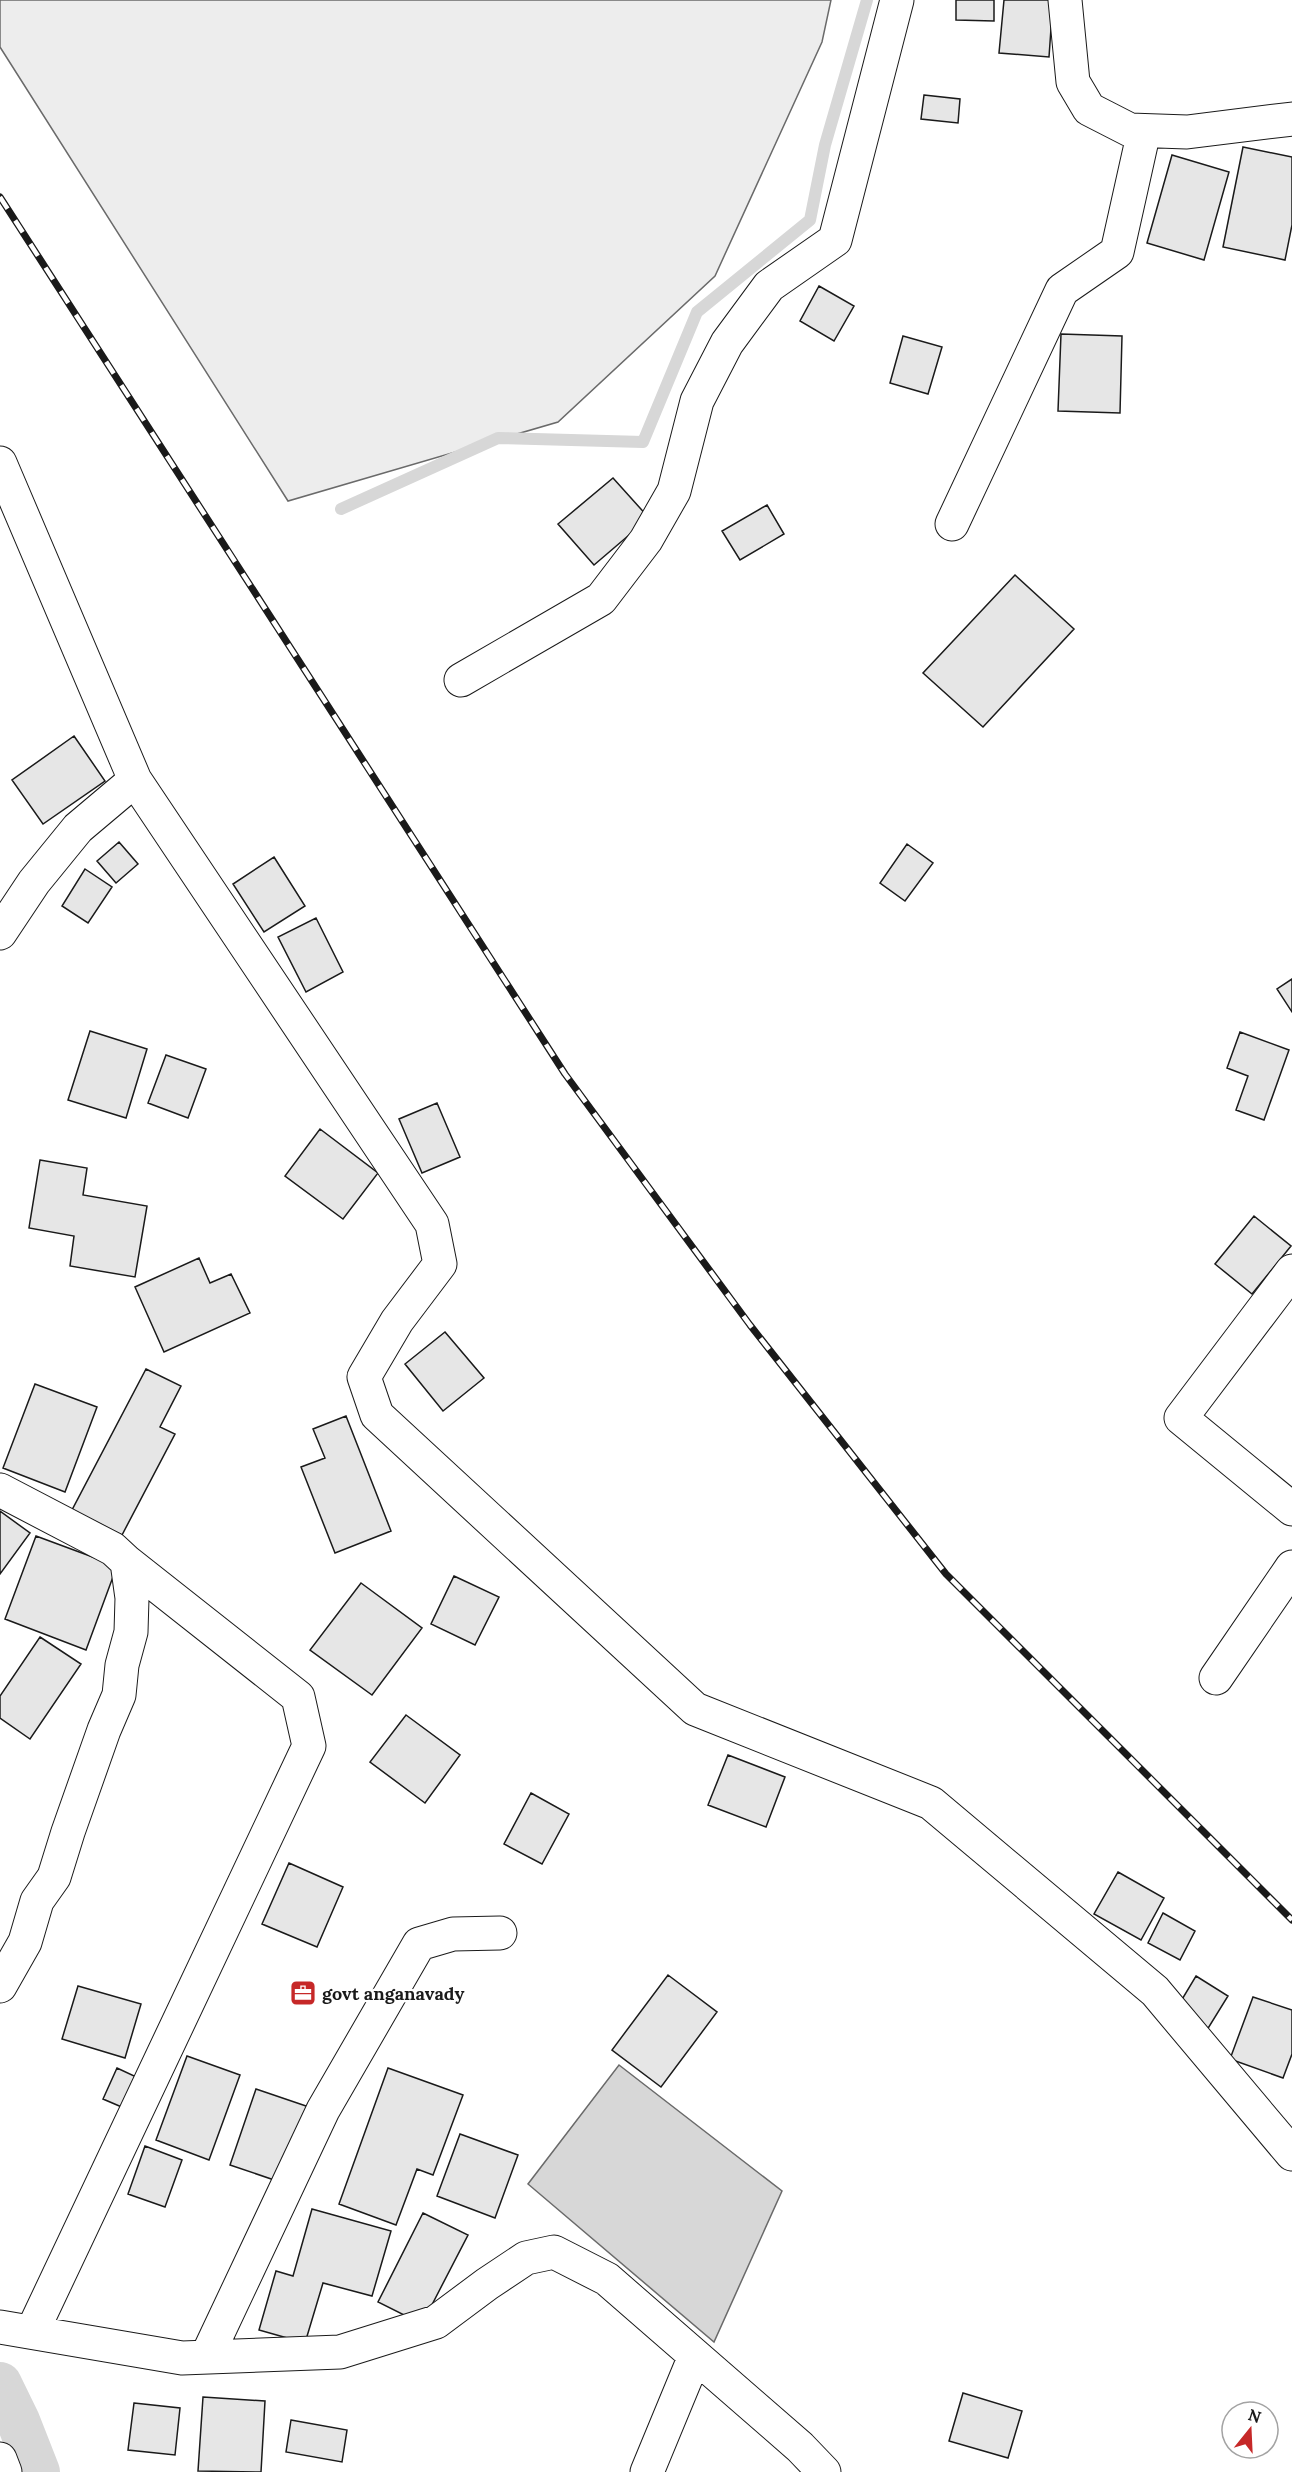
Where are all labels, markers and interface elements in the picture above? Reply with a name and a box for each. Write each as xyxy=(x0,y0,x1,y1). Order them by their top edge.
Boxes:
office icon: govt anganavady xyxy=(288,1978,318,2008)
place label: govt anganavady xyxy=(322,1982,464,2005)
north arrow xyxy=(1220,2400,1280,2460)
text: N xyxy=(1246,2404,1264,2427)

